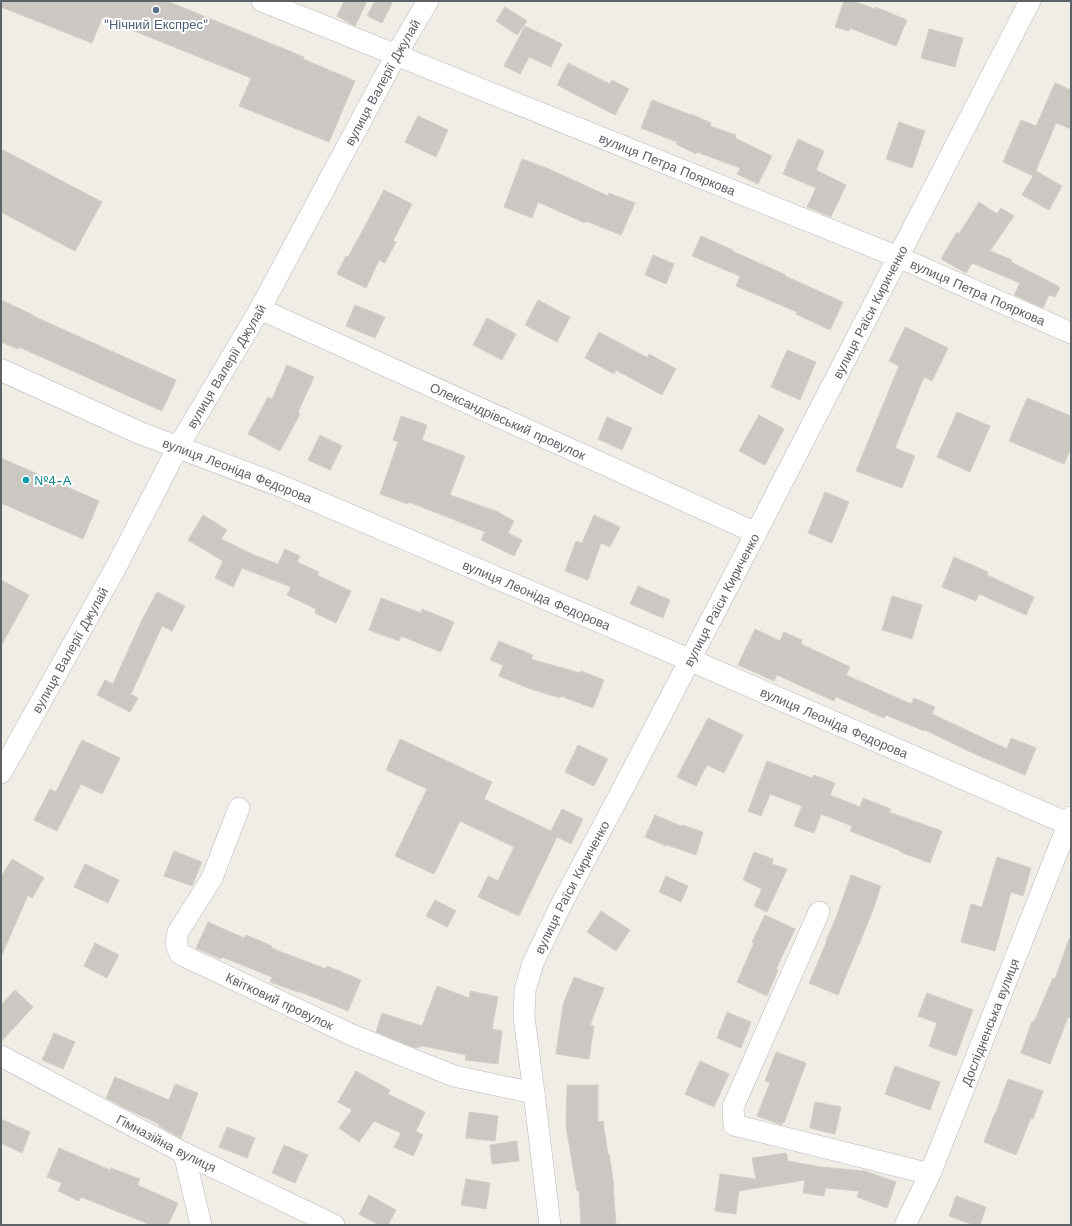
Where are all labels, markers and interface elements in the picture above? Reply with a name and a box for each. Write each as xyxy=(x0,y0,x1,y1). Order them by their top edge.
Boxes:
marker: "Нічний Експрес" xyxy=(151,5,161,15)
place label: "Нічний Експрес" xyxy=(104,17,208,32)
street label: вулиця Валерії Джулай xyxy=(342,17,423,148)
street label: вулиця Петра Пояркова xyxy=(597,130,738,199)
street label: вулиця Раїси Кириченко xyxy=(829,243,910,381)
street label: вулиця Петра Пояркова xyxy=(908,256,1048,329)
street label: вулиця Валерії Джулай xyxy=(183,302,269,431)
street label: Олександрівський провулок xyxy=(428,379,588,463)
street label: вулиця Леоніда Федорова xyxy=(161,435,315,506)
place label: №4-А xyxy=(34,473,72,488)
marker: №4-А xyxy=(21,475,31,485)
street label: вулиця Раїси Кириченко xyxy=(681,531,762,669)
street label: вулиця Леоніда Федорова xyxy=(460,557,613,633)
street label: вулиця Валерії Джулай xyxy=(29,584,111,715)
street label: вулиця Леоніда Федорова xyxy=(758,684,911,761)
street label: вулиця Раїси Кириченко xyxy=(531,818,612,956)
street label: Дослідненська вулиця xyxy=(958,956,1022,1088)
street label: Квітковий провулок xyxy=(223,969,336,1033)
street label: Гімназійна вулиця xyxy=(114,1111,219,1175)

